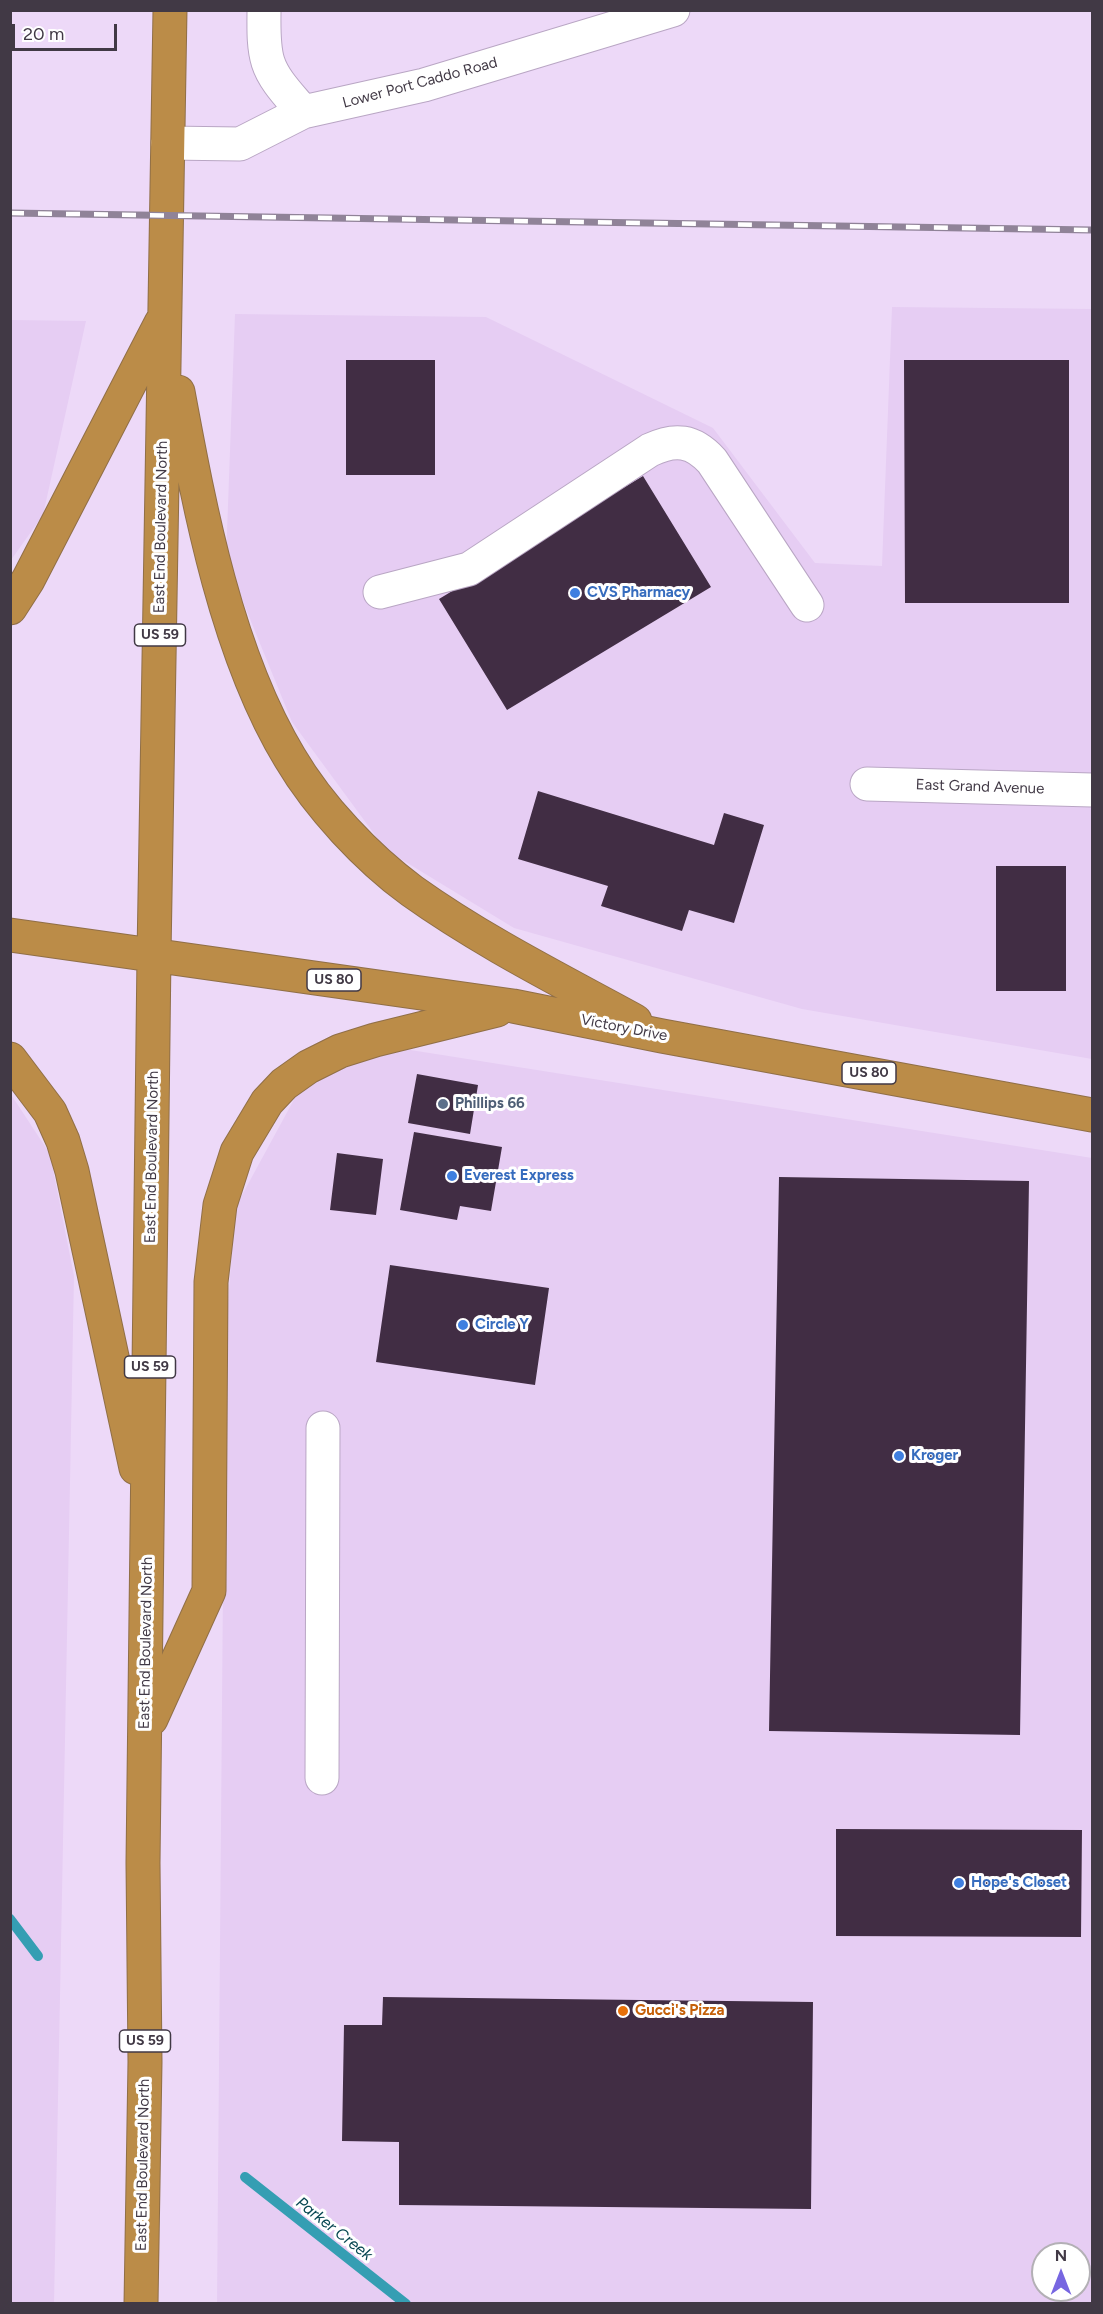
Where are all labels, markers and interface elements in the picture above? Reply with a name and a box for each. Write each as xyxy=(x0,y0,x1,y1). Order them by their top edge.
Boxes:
scale bar xyxy=(15,12,120,50)
text: 20 m xyxy=(23,23,64,45)
street label: Lower Port Caddo Road xyxy=(341,54,499,112)
street label: East End Boulevard North xyxy=(150,441,172,613)
place label: CVS Pharmacy xyxy=(587,584,690,602)
marker: CVS Pharmacy xyxy=(568,586,582,600)
road number: US 59 xyxy=(134,624,186,646)
street label: East Grand Avenue xyxy=(915,776,1045,798)
road number: US 80 xyxy=(307,969,361,991)
street label: Victory Drive xyxy=(579,1011,669,1045)
road number: US 80 xyxy=(842,1062,896,1084)
street label: East End Boulevard North xyxy=(141,1071,163,1243)
place label: Phillips 66 xyxy=(455,1095,525,1113)
marker: Phillips 66 xyxy=(436,1097,450,1111)
place label: Everest Express xyxy=(464,1167,574,1185)
marker: Everest Express xyxy=(445,1169,459,1183)
place label: Circle Y xyxy=(475,1316,529,1334)
marker: Circle Y xyxy=(456,1318,470,1332)
road number: US 59 xyxy=(124,1356,176,1378)
place label: Kroger xyxy=(911,1447,958,1465)
marker: Kroger xyxy=(892,1449,906,1463)
street label: East End Boulevard North xyxy=(135,1557,157,1729)
place label: Hope's Closet xyxy=(971,1874,1067,1892)
marker: Hope's Closet xyxy=(952,1876,966,1890)
place label: Gucci's Pizza xyxy=(635,2002,724,2020)
marker: Gucci's Pizza xyxy=(616,2004,630,2018)
road number: US 59 xyxy=(120,2030,170,2052)
street label: East End Boulevard North xyxy=(132,2079,154,2251)
water label: Parker Creek xyxy=(292,2193,376,2265)
north arrow xyxy=(1031,2242,1091,2302)
text: N xyxy=(1055,2246,1067,2265)

